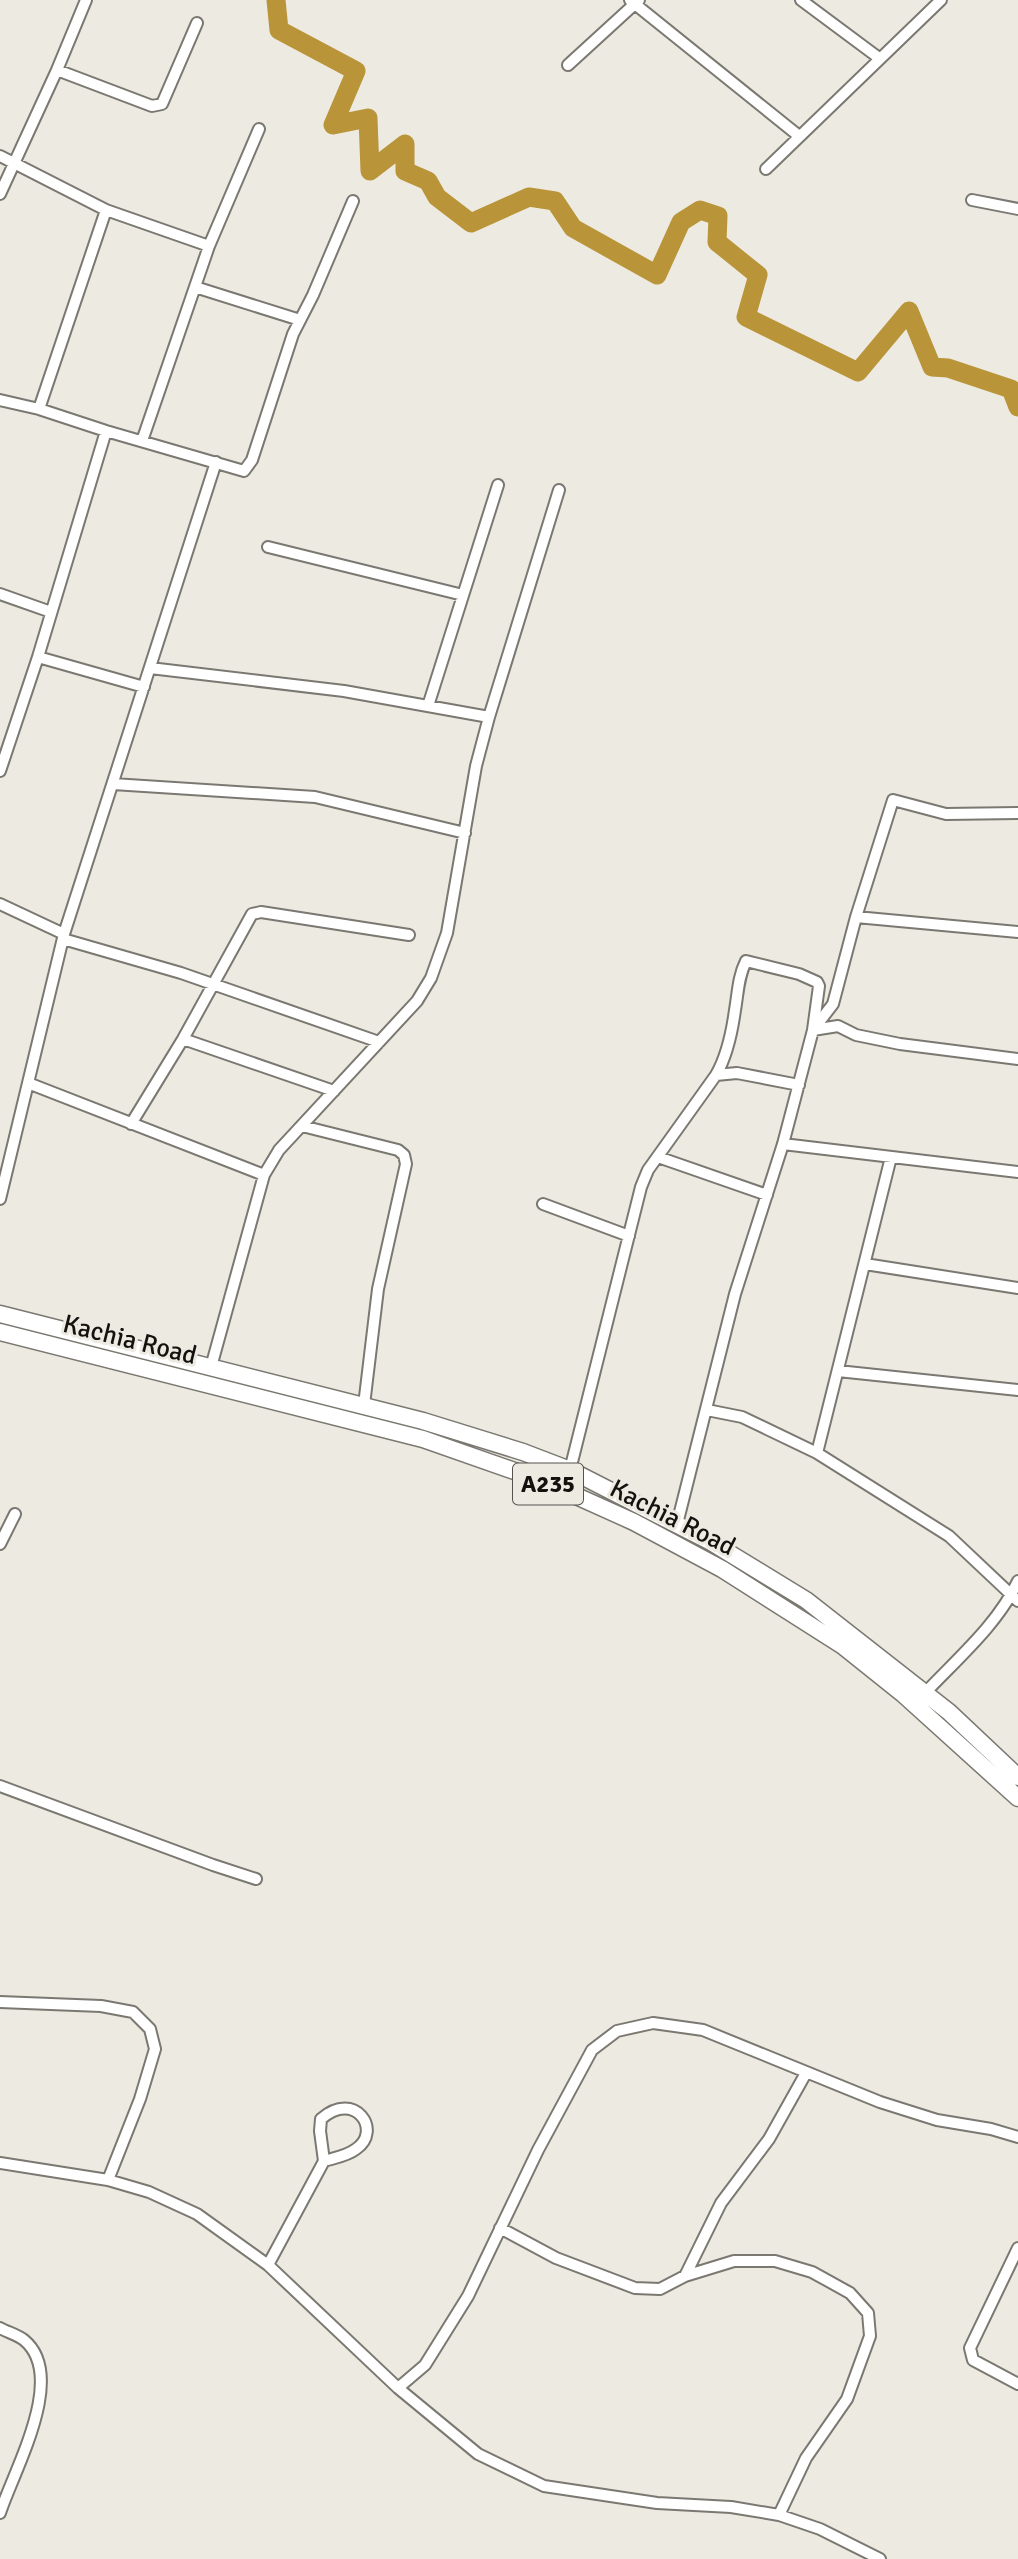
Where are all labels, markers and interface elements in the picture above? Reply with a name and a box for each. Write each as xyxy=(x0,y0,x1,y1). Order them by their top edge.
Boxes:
street label: Kachia Road xyxy=(60,1308,200,1372)
road number: A235 xyxy=(513,1464,583,1504)
street label: Kachia Road xyxy=(604,1473,741,1563)

